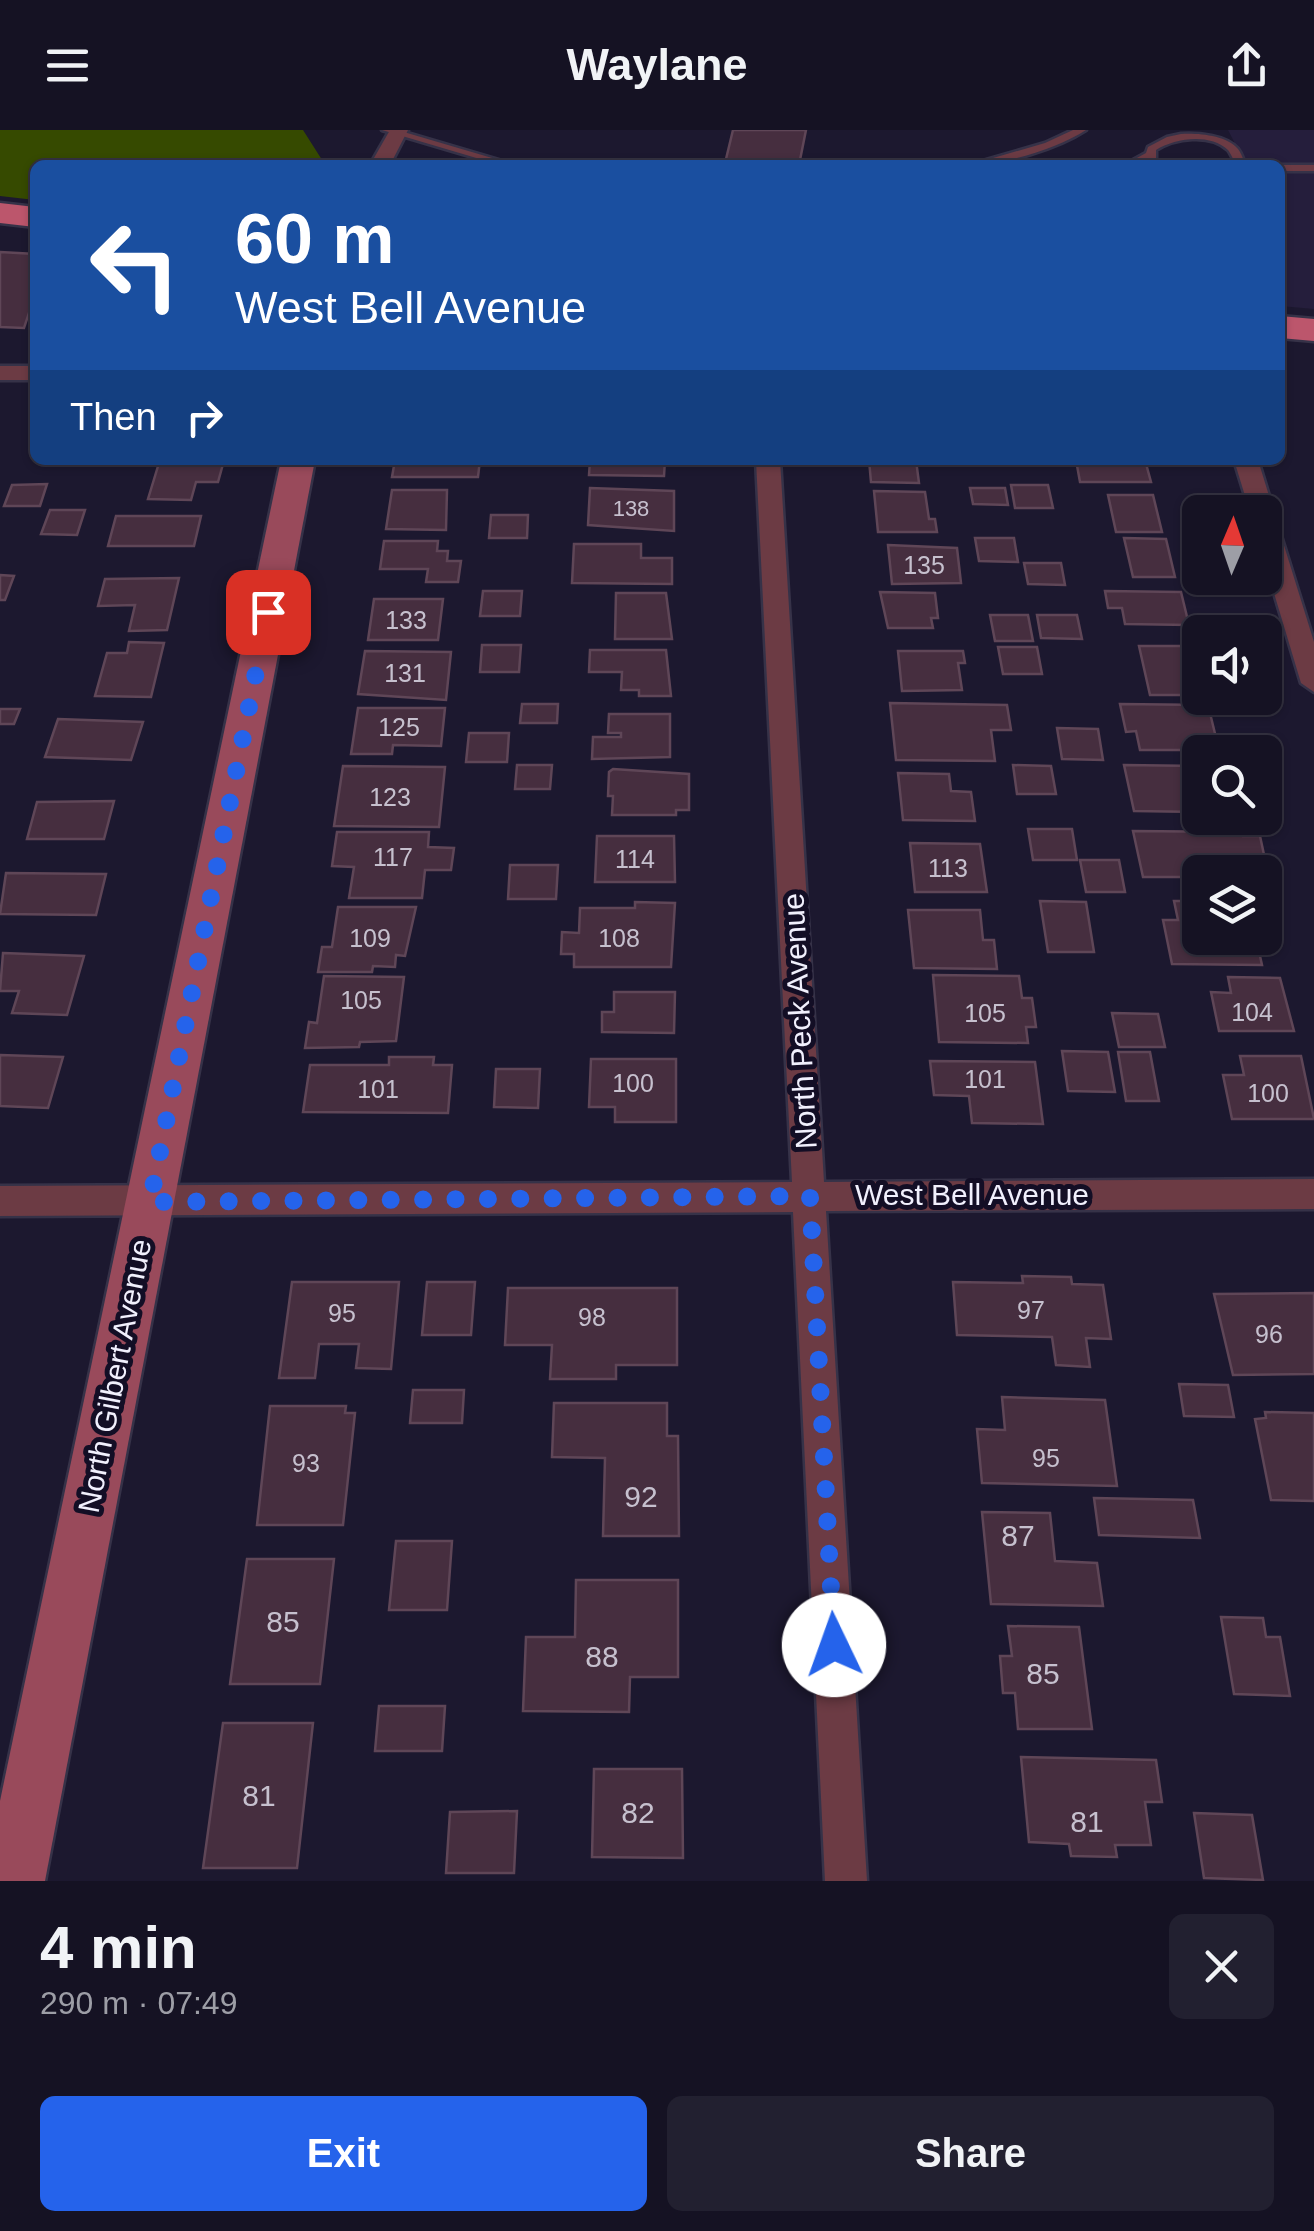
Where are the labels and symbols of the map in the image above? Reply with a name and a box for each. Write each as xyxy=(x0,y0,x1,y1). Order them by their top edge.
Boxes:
north arrow xyxy=(1182,495,1282,595)
house number: 138 xyxy=(613,496,649,521)
house number: 135 xyxy=(903,551,945,579)
pin xyxy=(226,570,311,655)
house number: 133 xyxy=(385,606,427,634)
house number: 131 xyxy=(384,659,426,687)
house number: 125 xyxy=(378,713,420,741)
house number: 123 xyxy=(369,783,411,811)
house number: 117 xyxy=(373,843,413,871)
house number: 114 xyxy=(615,845,655,873)
house number: 113 xyxy=(928,854,968,882)
street label: North Peck Avenue xyxy=(776,892,823,1150)
house number: 109 xyxy=(349,924,391,952)
house number: 108 xyxy=(598,924,640,952)
house number: 105 xyxy=(340,986,382,1014)
house number: 104 xyxy=(1231,998,1273,1026)
house number: 105 xyxy=(964,999,1006,1027)
house number: 101 xyxy=(964,1065,1006,1093)
house number: 100 xyxy=(612,1069,654,1097)
house number: 101 xyxy=(357,1075,399,1103)
house number: 100 xyxy=(1247,1079,1289,1107)
street label: West Bell Avenue xyxy=(855,1178,1089,1211)
street label: North Gilbert Avenue xyxy=(72,1236,157,1515)
house number: 97 xyxy=(1017,1296,1045,1324)
house number: 95 xyxy=(328,1299,356,1327)
house number: 98 xyxy=(578,1303,606,1331)
house number: 96 xyxy=(1255,1320,1283,1348)
house number: 95 xyxy=(1032,1444,1060,1472)
house number: 93 xyxy=(292,1449,320,1477)
house number: 92 xyxy=(624,1480,658,1513)
house number: 87 xyxy=(1001,1519,1035,1552)
position arrow xyxy=(782,1593,886,1697)
house number: 85 xyxy=(266,1605,300,1638)
house number: 88 xyxy=(585,1640,619,1673)
house number: 85 xyxy=(1026,1657,1060,1690)
house number: 81 xyxy=(242,1779,276,1812)
house number: 82 xyxy=(621,1796,655,1829)
house number: 81 xyxy=(1070,1805,1104,1838)

